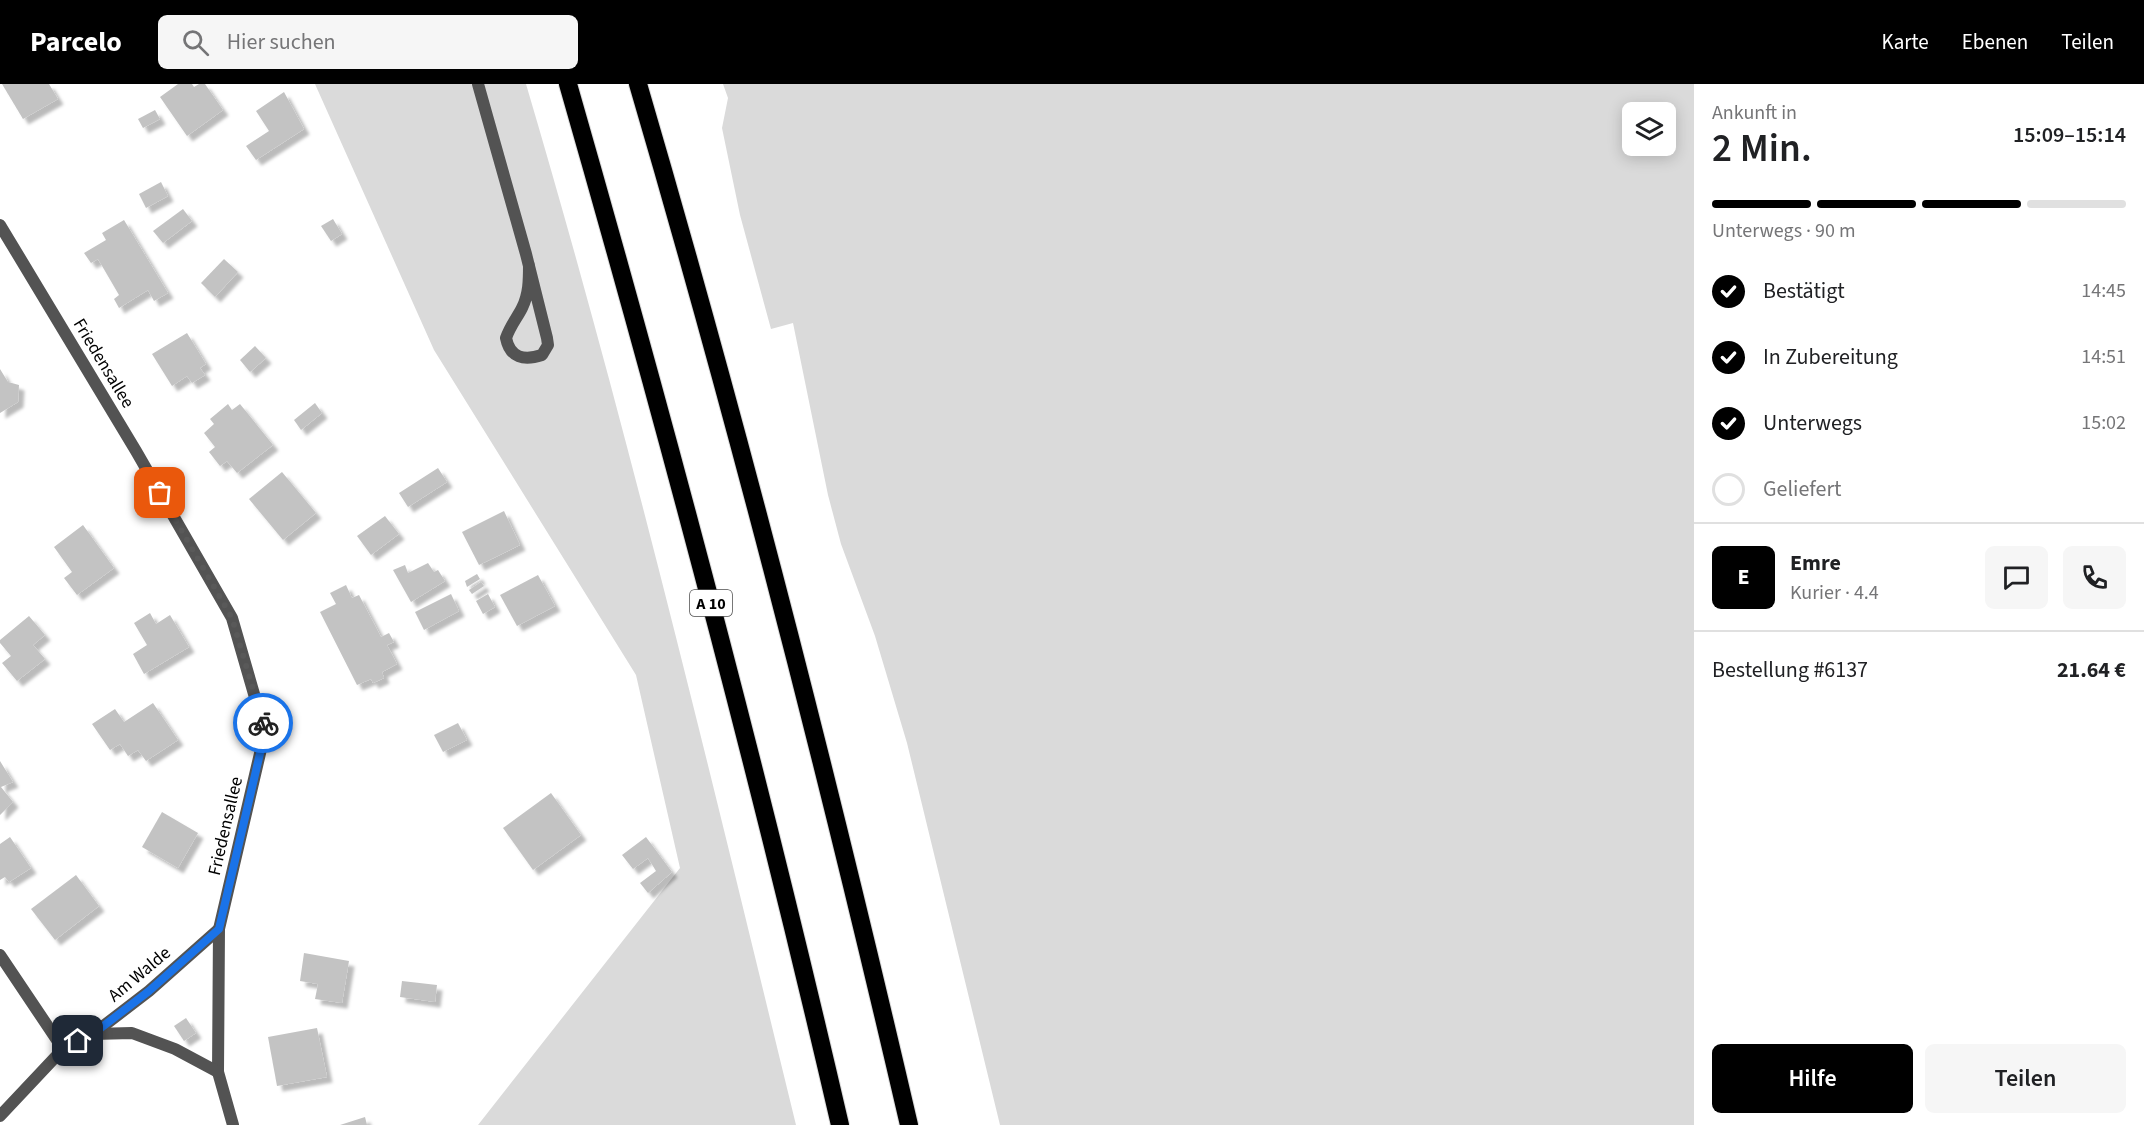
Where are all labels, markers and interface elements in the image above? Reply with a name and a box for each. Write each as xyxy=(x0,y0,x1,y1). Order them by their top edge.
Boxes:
search box xyxy=(158,15,578,69)
text: Parcelo xyxy=(30,22,122,62)
icon: search xyxy=(179,26,212,59)
text: Hier suchen xyxy=(227,26,336,58)
text: Karte xyxy=(1882,27,1929,57)
text: Ebenen xyxy=(1962,27,2028,57)
text: Teilen xyxy=(2061,27,2114,57)
text: Ankunft in xyxy=(1712,99,1797,127)
map controls xyxy=(1622,102,1676,156)
button: layers xyxy=(1622,102,1676,156)
text: 15:09–15:14 xyxy=(2013,119,2126,151)
text: 2 Min. xyxy=(1712,121,1812,177)
text: Unterwegs · 90 m xyxy=(1712,217,1856,245)
icon: check xyxy=(1712,275,1745,308)
text: Bestätigt xyxy=(1763,275,1845,307)
text: 14:45 xyxy=(2081,277,2126,305)
street label: Friedensallee xyxy=(67,314,140,413)
icon: check xyxy=(1712,341,1745,374)
text: In Zubereitung xyxy=(1763,341,1898,373)
text: 14:51 xyxy=(2081,343,2126,371)
icon: check xyxy=(1712,407,1745,440)
text: Unterwegs xyxy=(1763,407,1862,439)
text: 15:02 xyxy=(2081,409,2126,437)
pin xyxy=(134,467,185,518)
text: Geliefert xyxy=(1763,473,1842,505)
icon: bag xyxy=(143,476,176,509)
button: chat xyxy=(1985,546,2048,609)
button: phone xyxy=(2063,546,2126,609)
text: Emre xyxy=(1790,547,1841,579)
text: E xyxy=(1737,561,1750,593)
text: Kurier · 4.4 xyxy=(1790,579,1879,607)
road number: A 10 xyxy=(690,590,732,616)
text: Bestellung #6137 xyxy=(1712,654,1868,686)
text: 21.64 € xyxy=(2057,654,2126,686)
courier xyxy=(233,693,293,753)
icon: bike xyxy=(247,707,280,740)
street label: Friedensallee xyxy=(202,774,249,878)
street label: Am Walde xyxy=(103,941,176,1008)
pin xyxy=(52,1015,103,1066)
icon: home xyxy=(61,1024,94,1057)
button: Hilfe xyxy=(1712,1044,1913,1113)
button: Teilen xyxy=(1925,1044,2126,1113)

